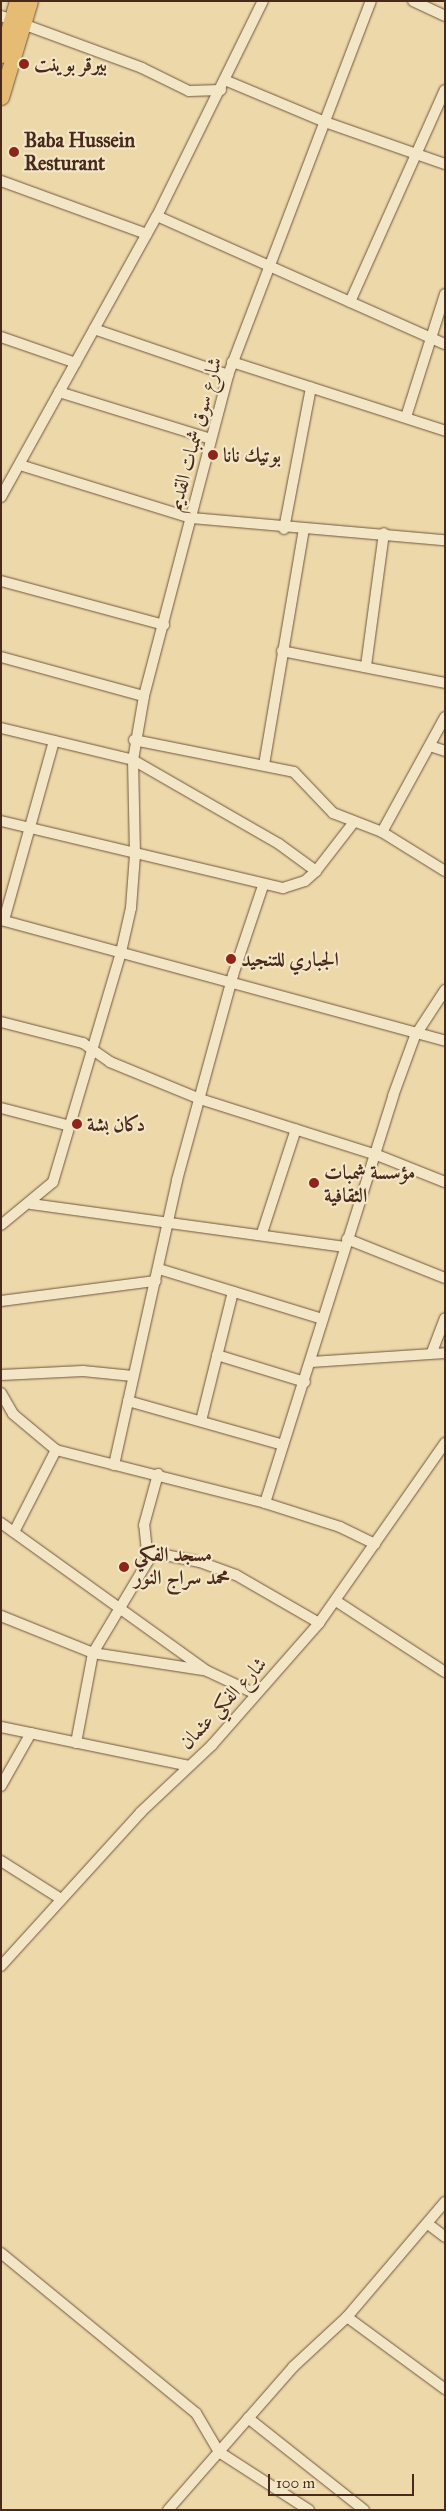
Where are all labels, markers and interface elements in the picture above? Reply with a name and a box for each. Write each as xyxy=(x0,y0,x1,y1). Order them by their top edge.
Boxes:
place label: بيرقر بوينت xyxy=(34,52,107,76)
marker: بيرقر بوينت xyxy=(18,58,30,70)
place label: Baba Hussein Resturant xyxy=(24,128,135,175)
marker: Baba Hussein Resturant xyxy=(8,146,20,158)
street label: شارع سوق شمبات القديم xyxy=(163,354,227,514)
place label: بوتيك نانا xyxy=(223,443,281,467)
marker: بوتيك نانا xyxy=(207,449,219,461)
place label: الجباري للتنجيد xyxy=(241,947,339,971)
marker: الجباري للتنجيد xyxy=(225,953,237,965)
place label: دكان بشة xyxy=(87,1112,145,1136)
marker: دكان بشة xyxy=(71,1118,83,1130)
place label: مؤسسة شمبات الثقافية xyxy=(324,1160,415,1207)
marker: مؤسسة شمبات الثقافية xyxy=(308,1177,320,1189)
place label: مسجد الفكي محمد سراج النور xyxy=(134,1543,230,1590)
marker: مسجد الفكي محمد سراج النور xyxy=(118,1561,130,1573)
street label: شارع الفكي عثمان xyxy=(174,1652,272,1754)
scale bar xyxy=(271,2464,417,2496)
text: 100 m xyxy=(276,2474,315,2492)

